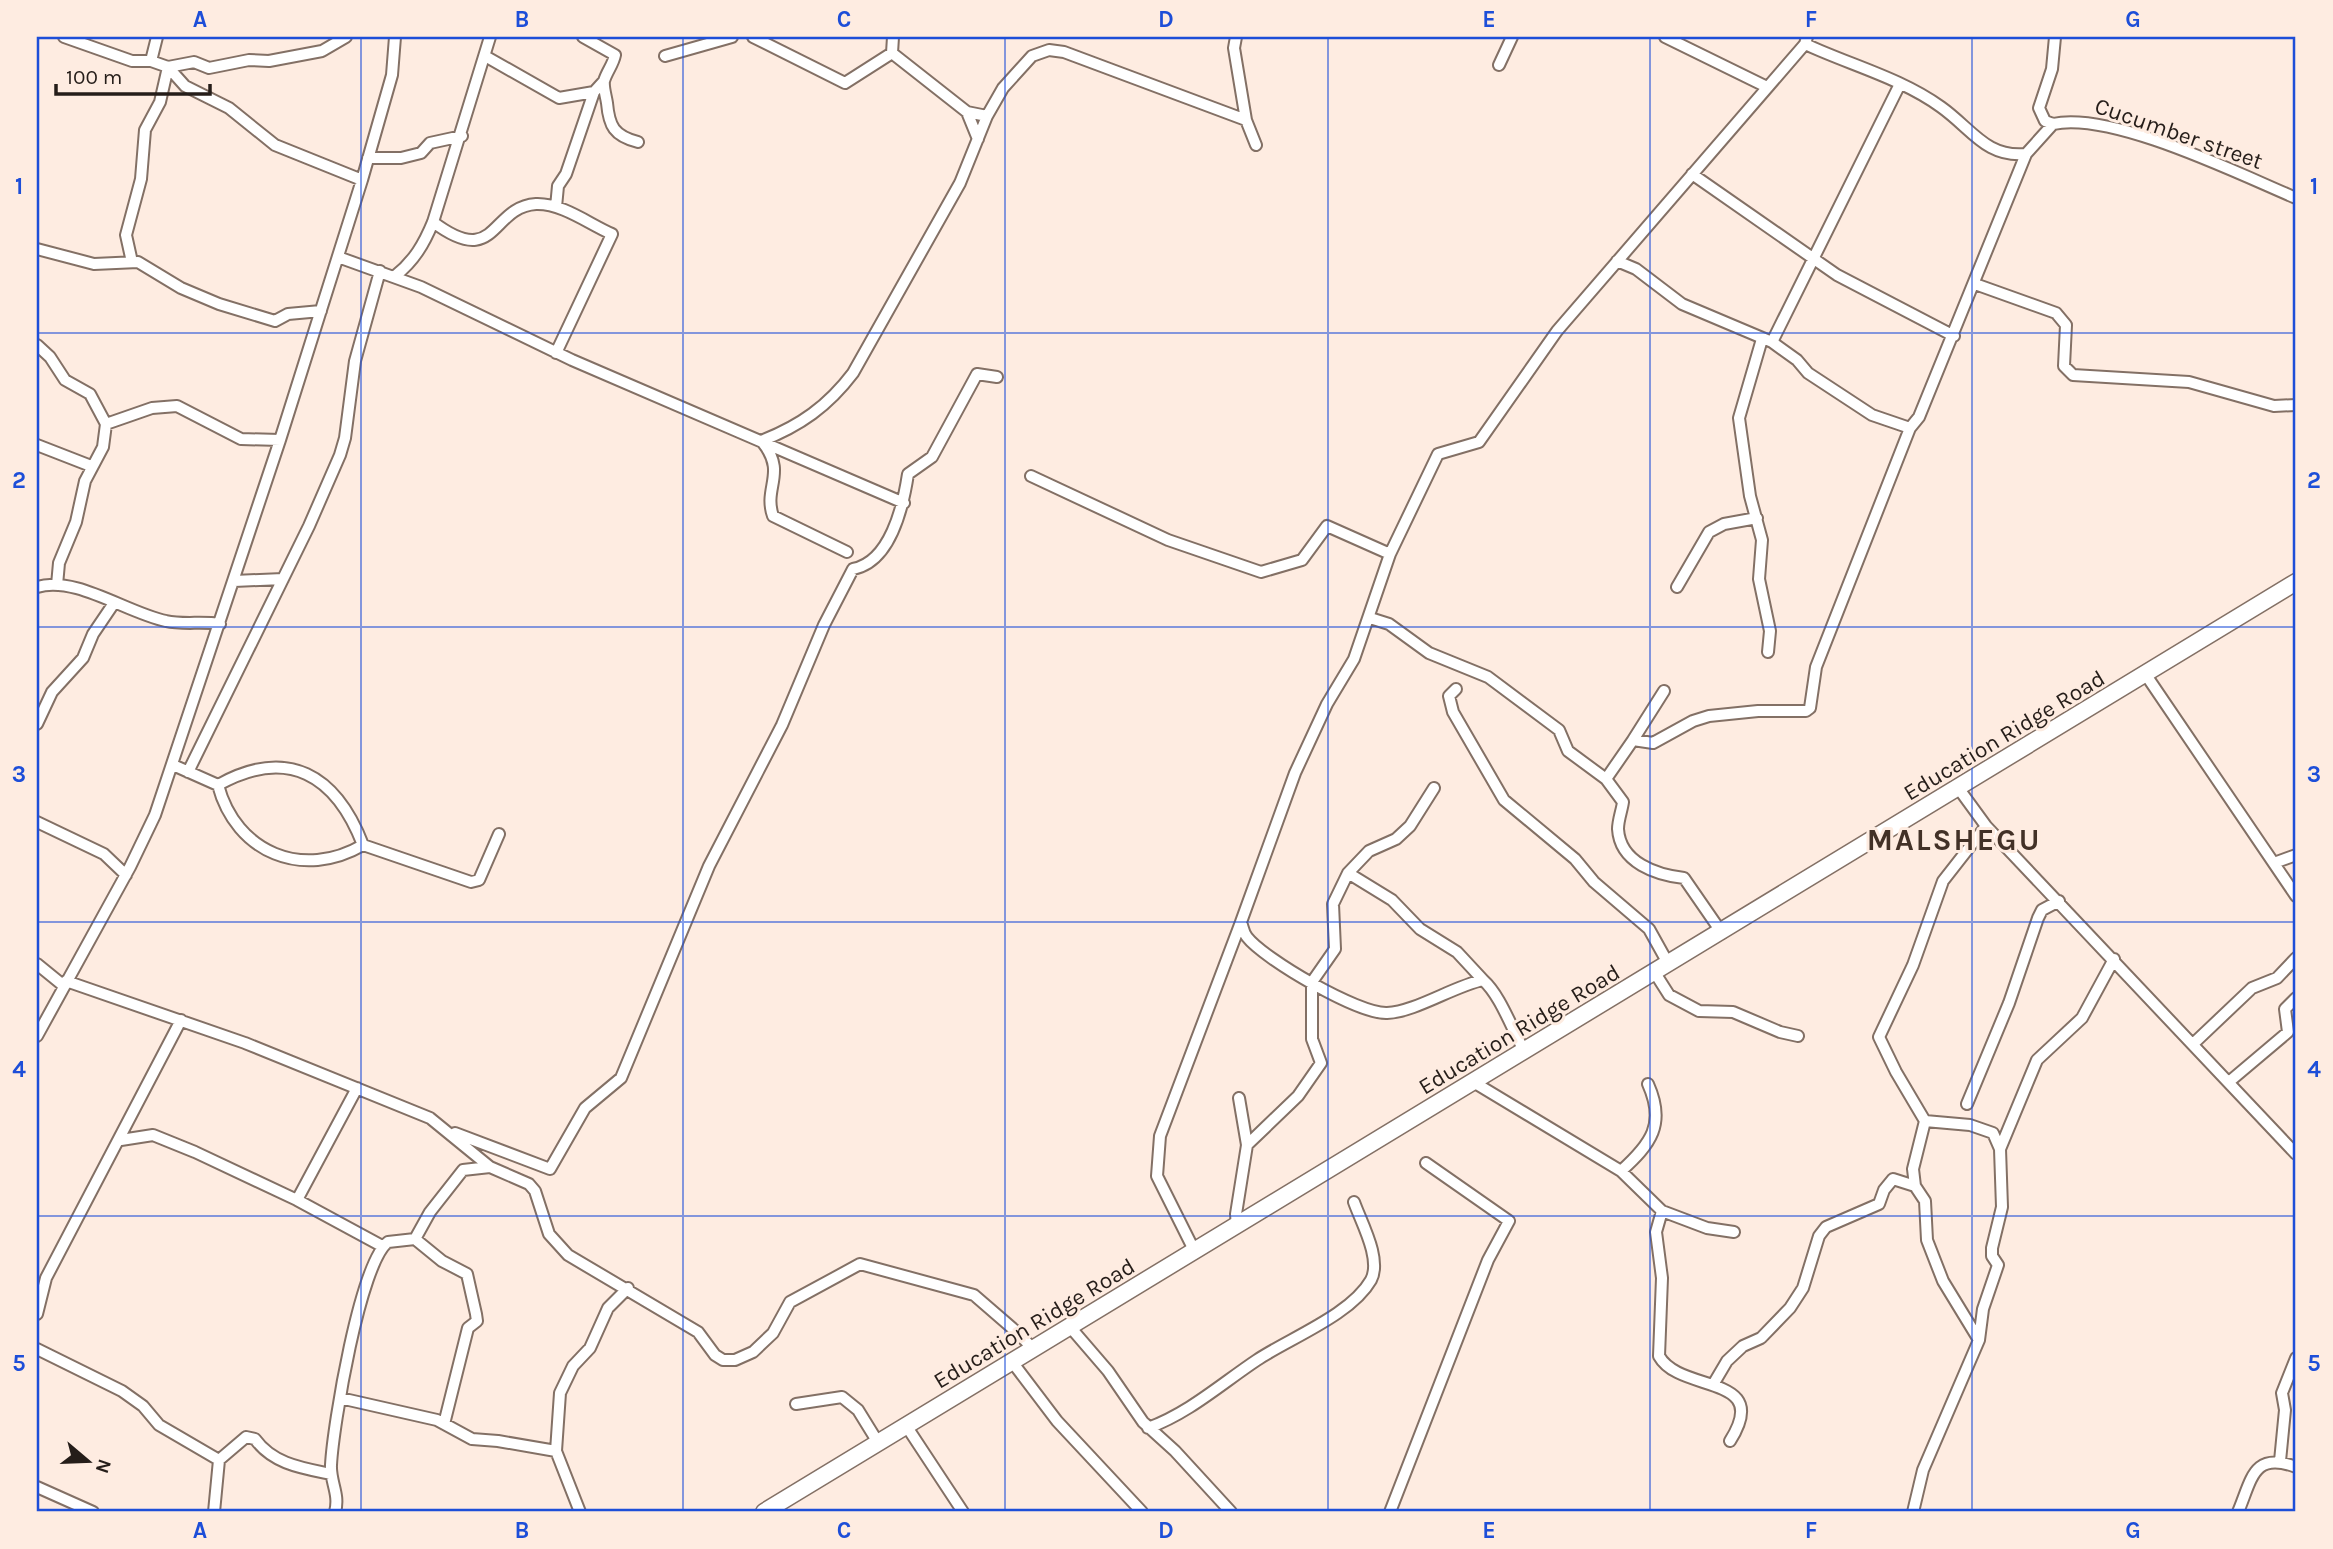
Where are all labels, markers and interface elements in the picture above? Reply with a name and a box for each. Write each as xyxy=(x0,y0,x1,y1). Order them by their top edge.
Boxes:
text: A xyxy=(193,6,207,33)
text: B xyxy=(515,6,529,33)
text: C xyxy=(837,6,851,33)
text: D xyxy=(1158,6,1174,33)
text: E xyxy=(1482,6,1496,33)
text: F xyxy=(1805,6,1817,33)
text: G xyxy=(2125,6,2141,33)
scale bar xyxy=(56,52,210,96)
text: 100 m xyxy=(66,65,123,89)
street label: Cucumber street xyxy=(2091,92,2267,175)
text: 1 xyxy=(15,173,23,200)
text: 1 xyxy=(2310,173,2318,200)
text: 2 xyxy=(12,467,26,494)
text: 2 xyxy=(2307,467,2321,494)
street label: Education Ridge Road xyxy=(1899,665,2110,806)
text: 3 xyxy=(12,761,26,788)
text: 3 xyxy=(2307,761,2321,788)
district label: MALSHEGU xyxy=(1867,822,2041,858)
street label: Education Ridge Road xyxy=(1414,959,1625,1100)
text: 4 xyxy=(12,1056,26,1083)
text: 4 xyxy=(2307,1056,2321,1083)
street label: Education Ridge Road xyxy=(929,1253,1140,1394)
text: 5 xyxy=(12,1350,26,1377)
text: 5 xyxy=(2307,1350,2321,1377)
north arrow xyxy=(52,1426,122,1496)
text: N xyxy=(91,1456,116,1476)
text: A xyxy=(193,1517,207,1544)
text: B xyxy=(515,1517,529,1544)
text: C xyxy=(837,1517,851,1544)
text: D xyxy=(1158,1517,1174,1544)
text: E xyxy=(1482,1517,1496,1544)
text: F xyxy=(1805,1517,1817,1544)
text: G xyxy=(2125,1517,2141,1544)

